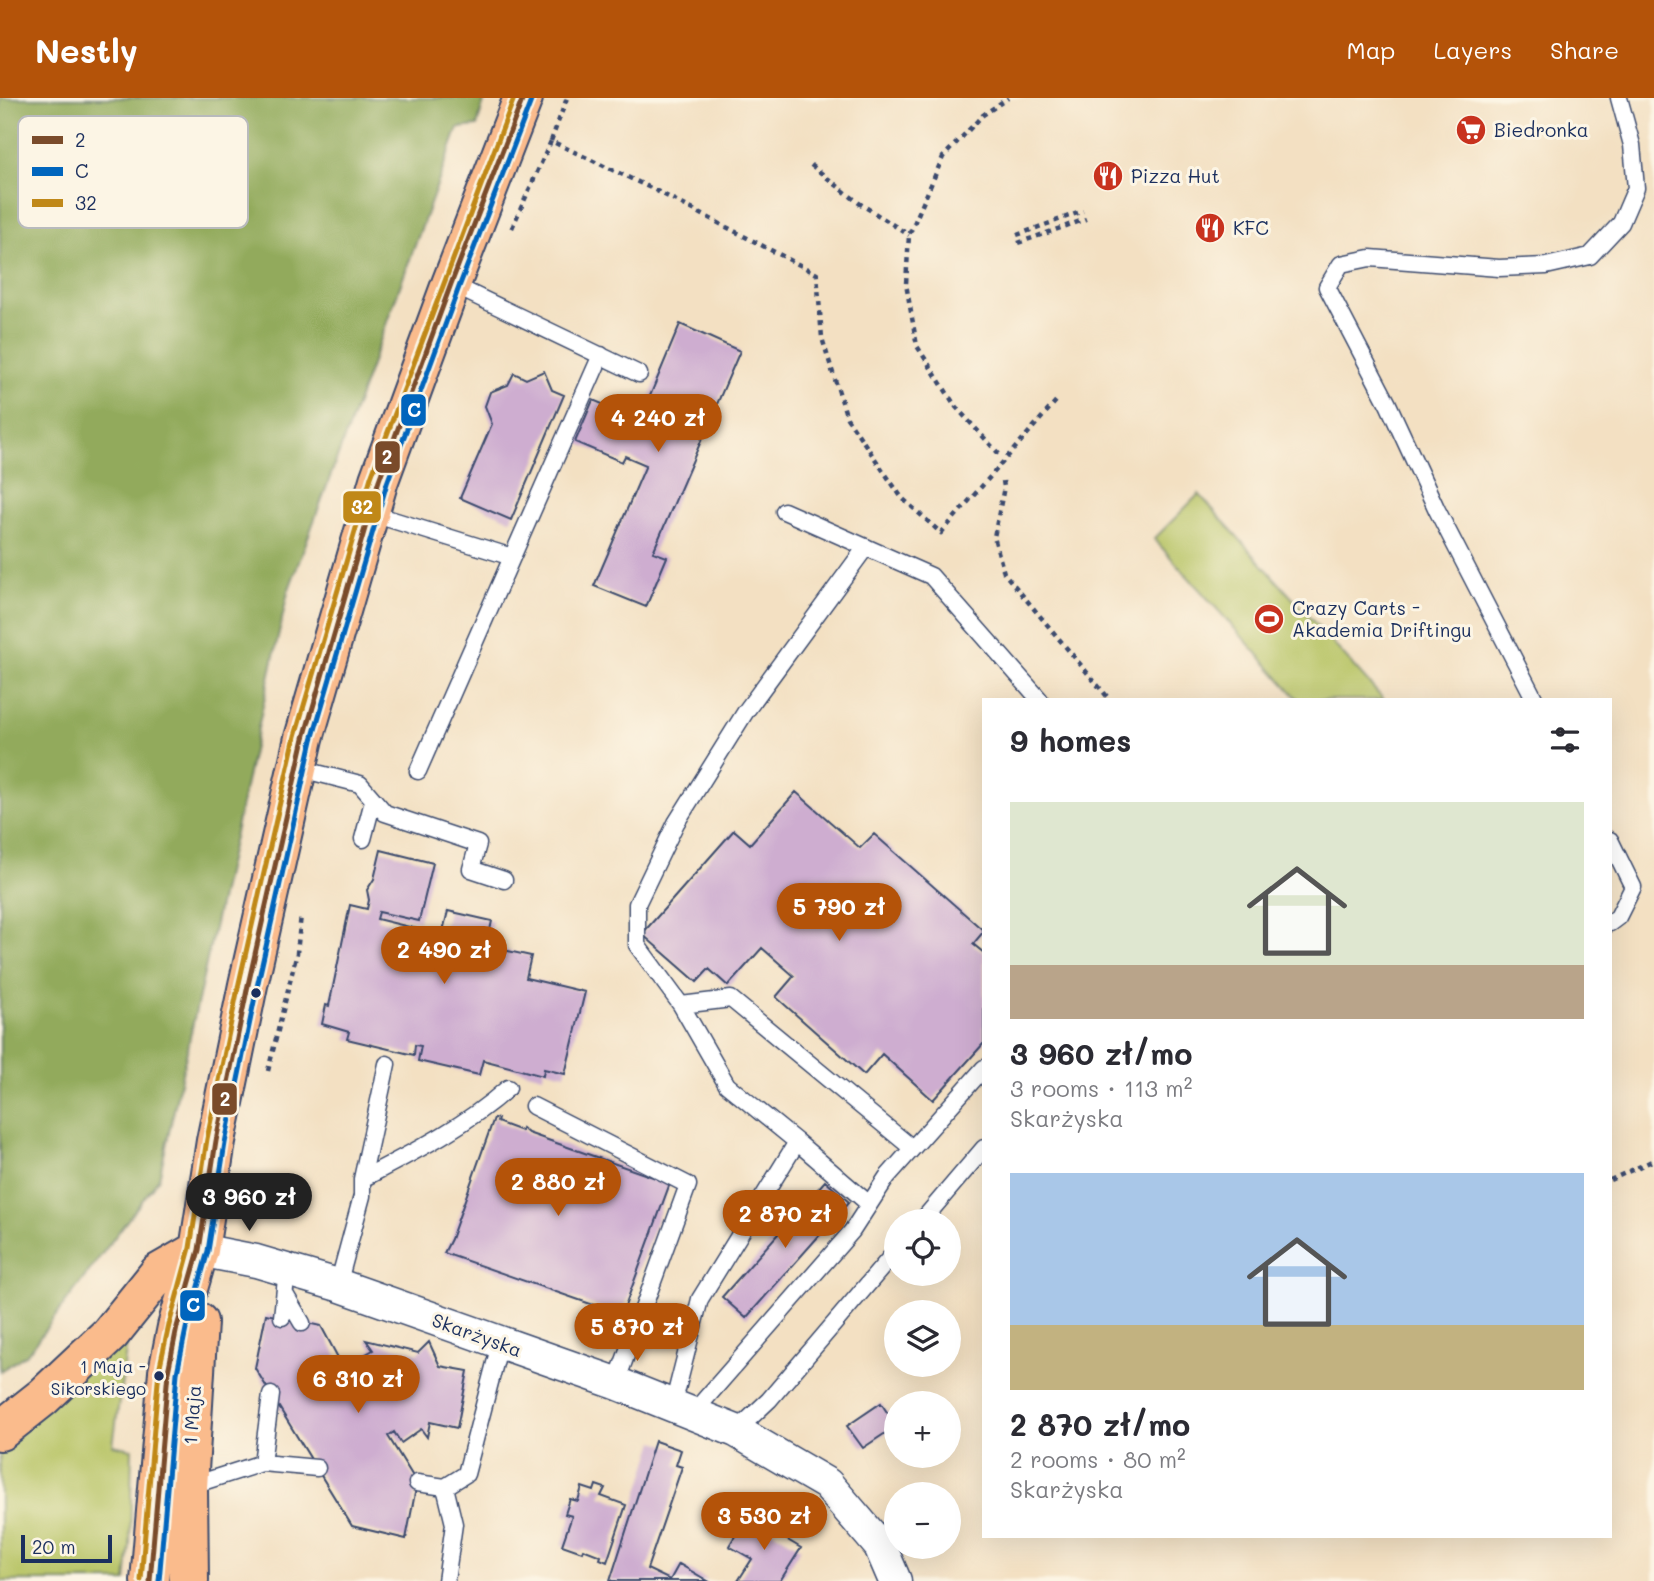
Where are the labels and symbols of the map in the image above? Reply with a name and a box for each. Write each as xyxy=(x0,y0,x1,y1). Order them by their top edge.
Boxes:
supermarket icon: Biedronka xyxy=(1454,113,1488,147)
legend xyxy=(18,116,248,228)
place label: Biedronka xyxy=(1494,117,1589,142)
text: 2 xyxy=(75,127,86,152)
text: C xyxy=(75,158,89,183)
restaurant icon: Pizza Hut xyxy=(1091,159,1125,193)
place label: Pizza Hut xyxy=(1131,163,1220,188)
text: 32 xyxy=(75,190,97,215)
restaurant icon: KFC xyxy=(1193,211,1227,245)
place label: KFC xyxy=(1233,215,1269,240)
line badge: C xyxy=(400,393,427,427)
pin: 4 240 zł xyxy=(586,394,730,454)
text: C xyxy=(407,397,421,422)
line badge: 2 xyxy=(374,440,401,474)
text: 2 xyxy=(382,444,392,469)
line badge: 32 xyxy=(342,490,382,524)
text: 32 xyxy=(351,494,373,519)
place label: Crazy Carts - Akademia Driftingu xyxy=(1292,595,1472,642)
sports icon: Crazy Carts - Akademia Driftingu xyxy=(1252,602,1286,636)
pin: 5 790 zł xyxy=(767,884,911,943)
pin: 2 490 zł xyxy=(372,926,516,986)
unlabelled marker xyxy=(249,986,263,1000)
line badge: 2 xyxy=(211,1082,238,1116)
text: 2 xyxy=(220,1086,230,1111)
pin: 2 880 zł xyxy=(486,1158,630,1218)
pin: 3 960 zł xyxy=(177,1174,321,1233)
pin: 2 870 zł xyxy=(713,1190,857,1250)
line badge: C xyxy=(179,1289,206,1322)
text: C xyxy=(186,1292,200,1317)
pin: 5 870 zł xyxy=(565,1304,709,1363)
street label: Skarżyska xyxy=(429,1307,526,1362)
place label: 1 Maja - Sikorskiego xyxy=(51,1355,146,1399)
pin: 6 310 zł xyxy=(286,1356,430,1415)
marker: 1 Maja - Sikorskiego xyxy=(152,1369,166,1383)
street label: 1 Maja xyxy=(177,1384,206,1446)
pin: 3 530 zł xyxy=(692,1492,836,1552)
scale bar xyxy=(21,1532,112,1564)

